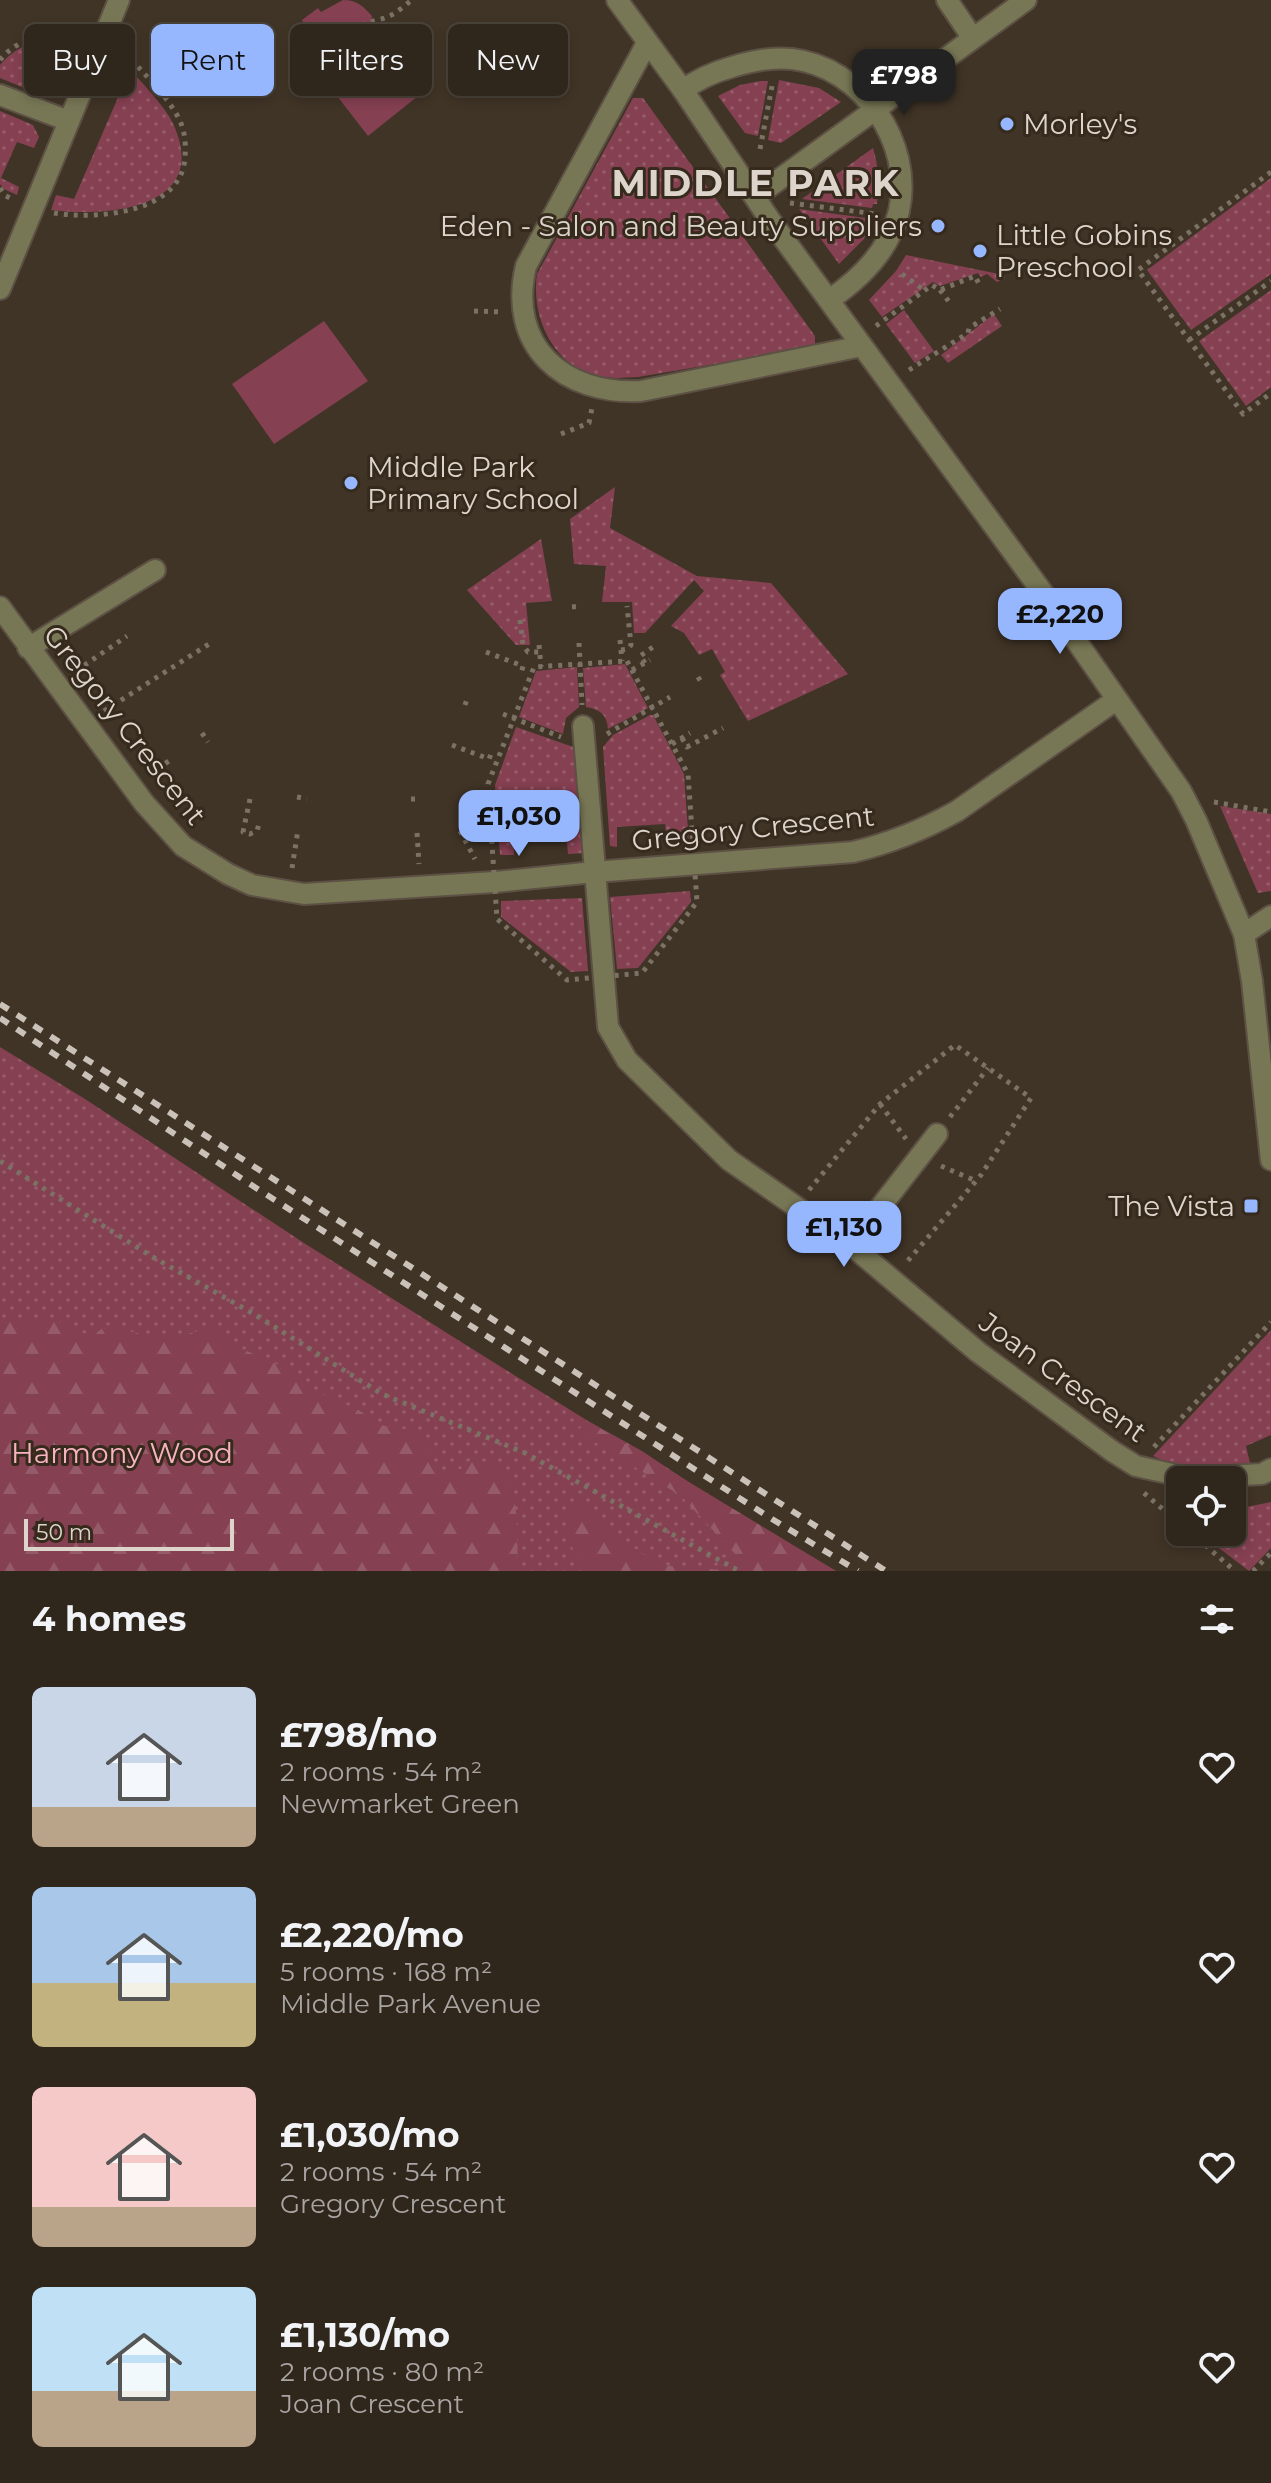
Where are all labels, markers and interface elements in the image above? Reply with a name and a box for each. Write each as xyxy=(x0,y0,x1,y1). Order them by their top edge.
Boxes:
chip: Buy xyxy=(24,24,135,96)
chip: Rent xyxy=(151,24,274,96)
chip: Filters xyxy=(290,24,432,96)
chip: New xyxy=(448,24,568,96)
pin: £798 xyxy=(857,49,951,117)
text: £798 xyxy=(870,59,938,91)
place label: Morley's xyxy=(1023,107,1137,141)
marker: Morley's xyxy=(998,115,1016,133)
district label: MIDDLE PARK xyxy=(611,161,901,205)
place label: Eden - Salon and Beauty Suppliers xyxy=(440,209,922,243)
marker: Eden - Salon and Beauty Suppliers xyxy=(929,217,947,235)
place label: Little Gobins Preschool xyxy=(996,218,1172,284)
marker: Little Gobins Preschool xyxy=(971,242,989,260)
place label: Middle Park Primary School xyxy=(367,450,579,516)
marker: Middle Park Primary School xyxy=(342,474,360,492)
pin: £2,220 xyxy=(995,588,1125,656)
text: £2,220 xyxy=(1016,598,1104,630)
street label: Gregory Crescent xyxy=(37,618,213,832)
pin: £1,030 xyxy=(454,790,584,858)
street label: Gregory Crescent xyxy=(630,798,876,858)
text: £1,030 xyxy=(477,800,561,832)
place label: The Vista xyxy=(1108,1189,1235,1223)
marker: The Vista xyxy=(1242,1197,1260,1215)
pin: £1,130 xyxy=(779,1201,909,1269)
text: £1,130 xyxy=(805,1211,883,1243)
street label: Joan Crescent xyxy=(972,1304,1153,1449)
park label: Harmony Wood xyxy=(11,1436,233,1470)
map controls xyxy=(1166,1466,1246,1546)
button: locate xyxy=(1166,1466,1246,1546)
scale bar xyxy=(24,1515,234,1551)
text: 50 m xyxy=(36,1519,92,1546)
icon: filters xyxy=(1195,1597,1239,1641)
text: 4 homes xyxy=(32,1598,186,1640)
text: £798/mo xyxy=(280,1714,437,1756)
icon: home xyxy=(96,1719,192,1815)
icon: heart xyxy=(1195,1745,1239,1789)
text: 2 rooms · 54 m² xyxy=(280,1756,482,1788)
text: Newmarket Green xyxy=(280,1788,520,1820)
text: £2,220/mo xyxy=(280,1914,464,1956)
icon: home xyxy=(96,1919,192,2015)
icon: heart xyxy=(1195,1945,1239,1989)
text: 5 rooms · 168 m² xyxy=(280,1956,492,1988)
text: Middle Park Avenue xyxy=(280,1988,541,2020)
text: £1,030/mo xyxy=(280,2114,459,2156)
icon: home xyxy=(96,2119,192,2215)
icon: heart xyxy=(1195,2145,1239,2189)
text: 2 rooms · 54 m² xyxy=(280,2156,482,2188)
text: Gregory Crescent xyxy=(280,2188,506,2220)
text: £1,130/mo xyxy=(280,2314,450,2356)
icon: home xyxy=(96,2319,192,2415)
icon: heart xyxy=(1195,2345,1239,2389)
text: 2 rooms · 80 m² xyxy=(280,2356,484,2388)
text: Joan Crescent xyxy=(280,2388,464,2420)

